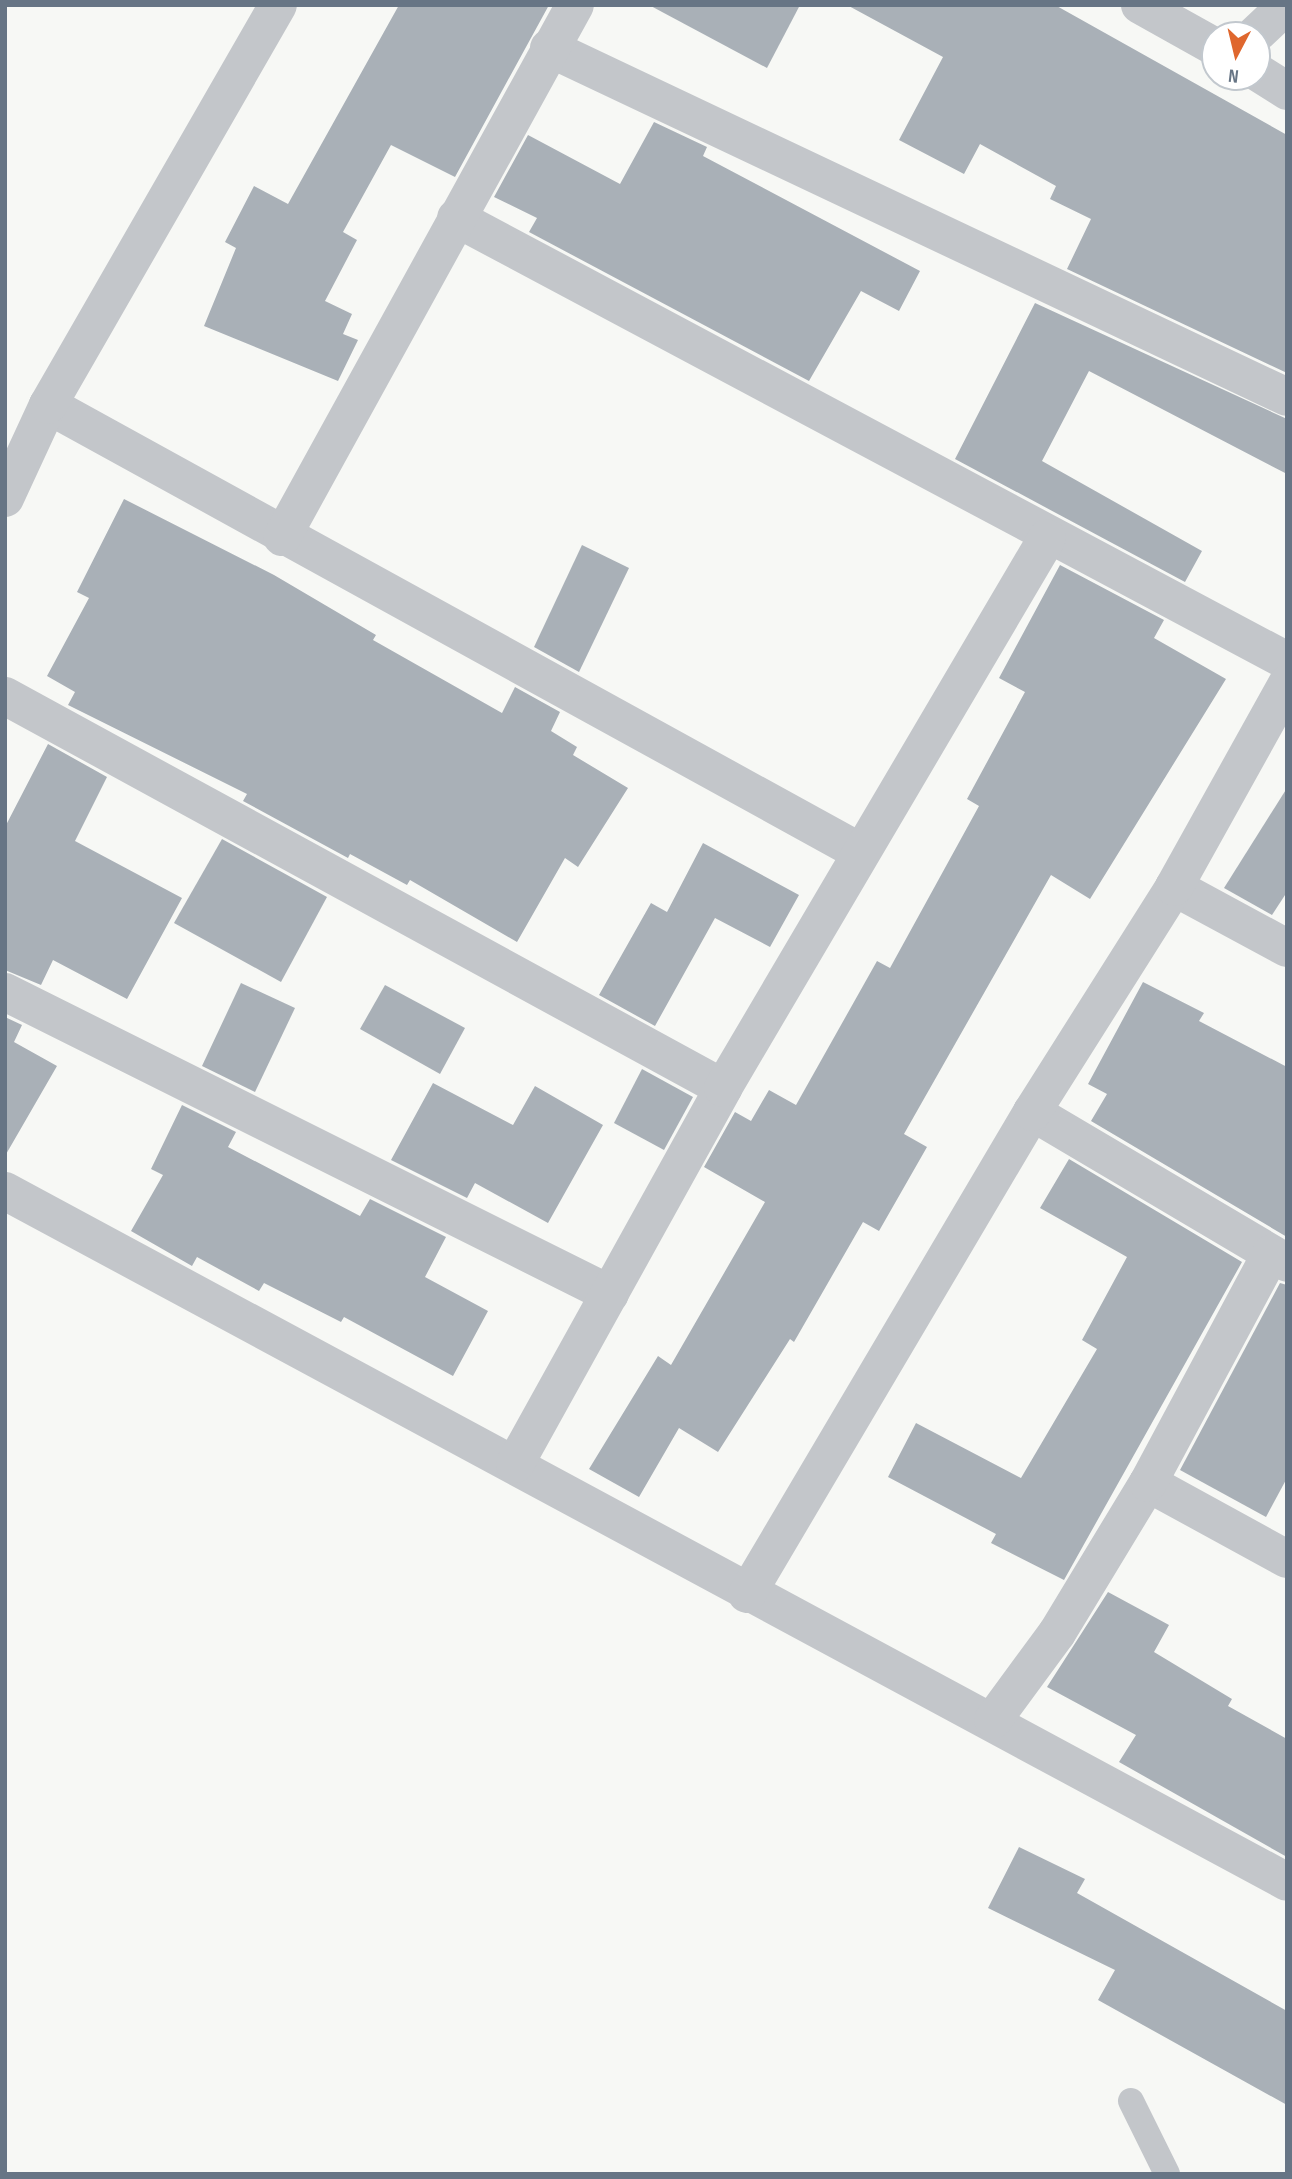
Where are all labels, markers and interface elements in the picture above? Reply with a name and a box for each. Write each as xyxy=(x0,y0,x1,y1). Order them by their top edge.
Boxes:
north arrow xyxy=(1201,21,1271,91)
text: N xyxy=(1227,63,1240,87)

